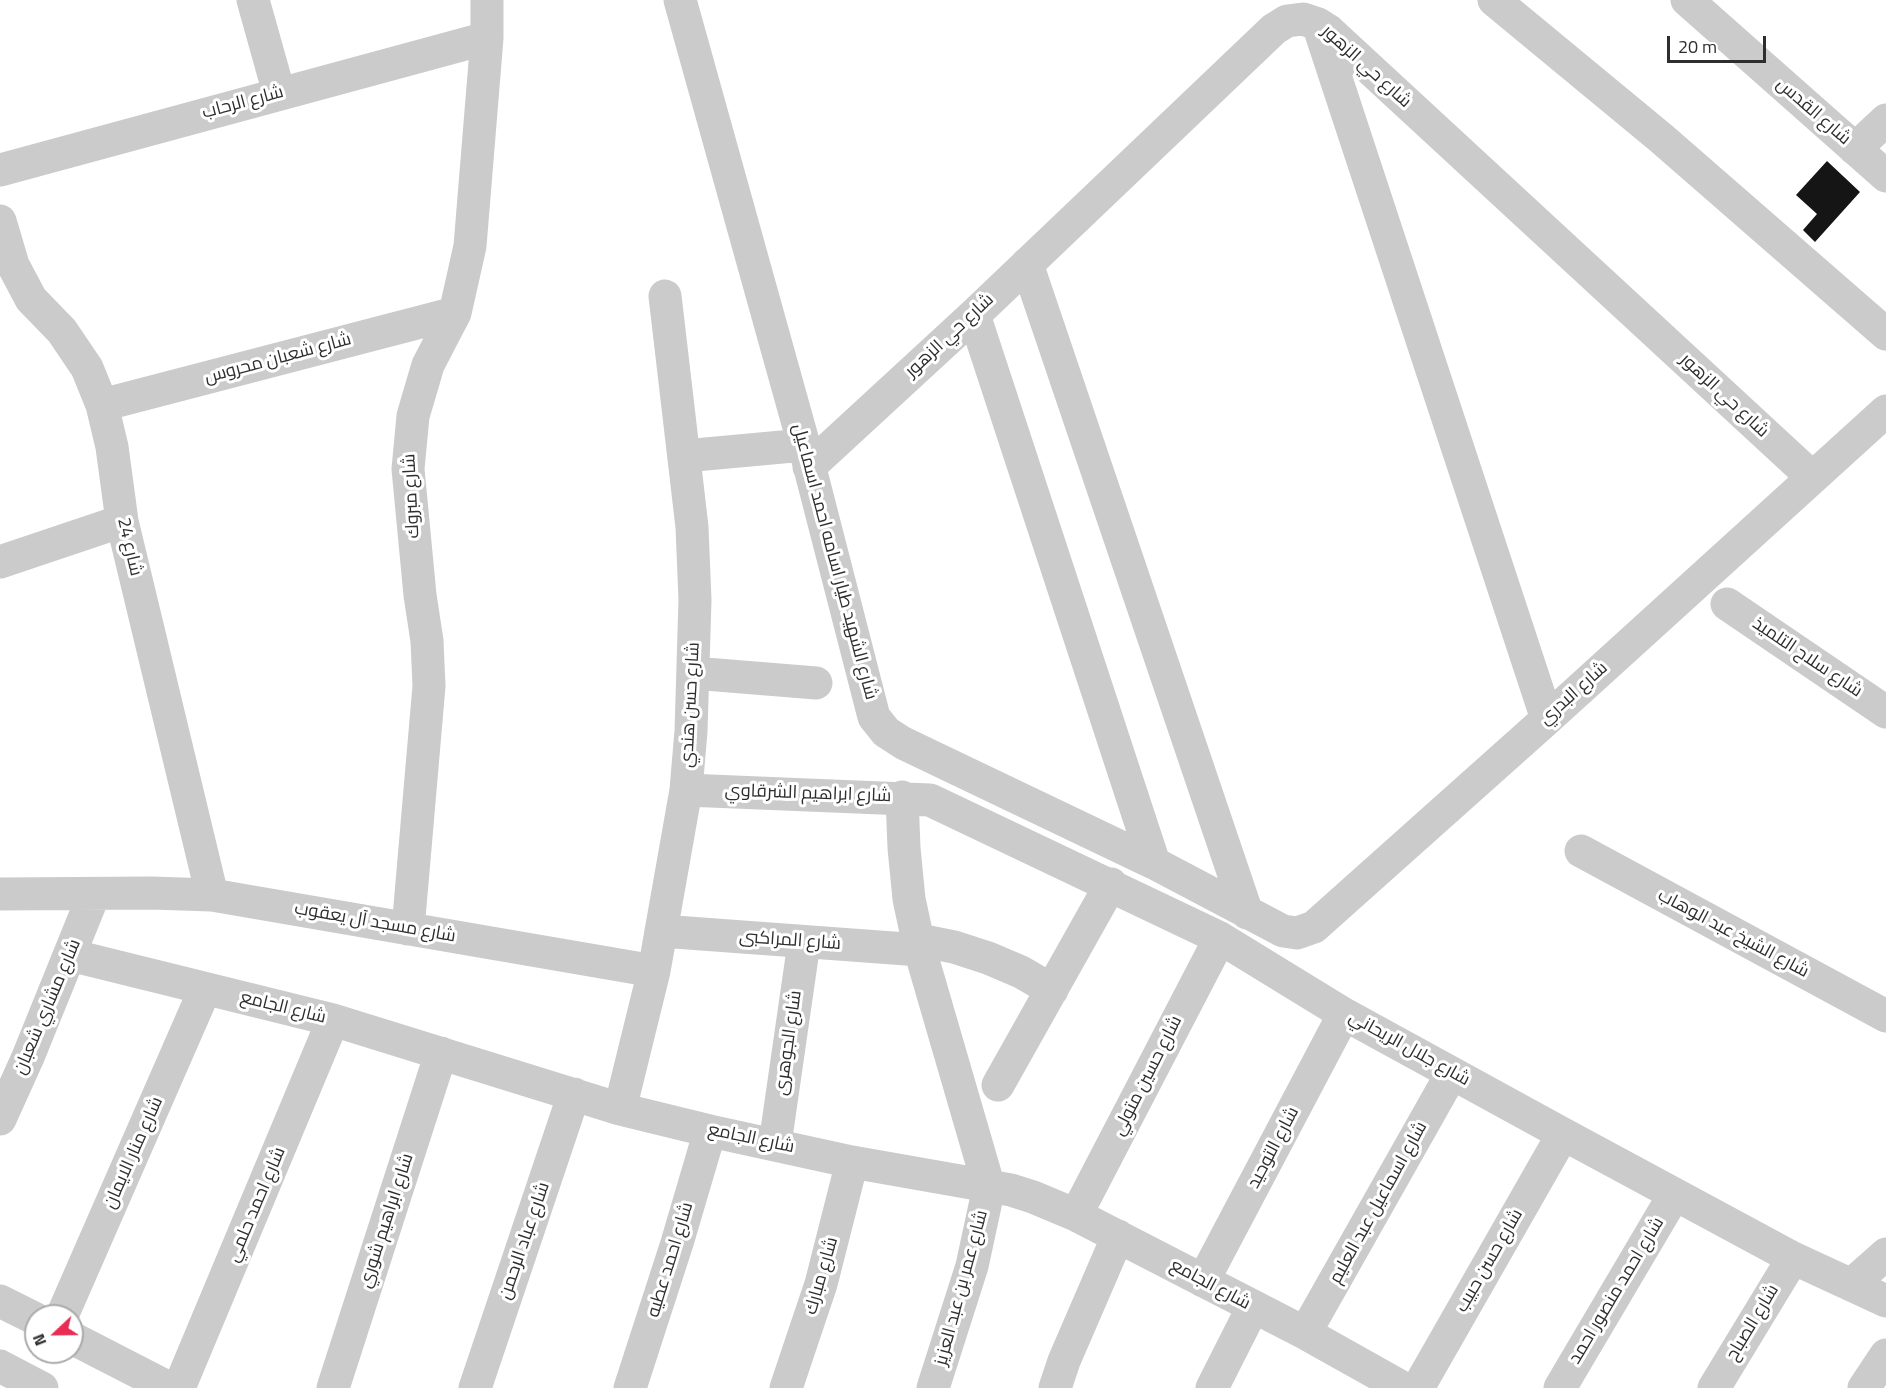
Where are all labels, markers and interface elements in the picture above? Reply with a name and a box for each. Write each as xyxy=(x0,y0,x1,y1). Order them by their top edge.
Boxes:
street label: شارع حي الزهور xyxy=(1317,21,1415,113)
scale bar xyxy=(1670,24,1769,62)
text: 20 m xyxy=(1678,33,1717,60)
street label: شارع القدس xyxy=(1771,74,1855,150)
street label: شارع الرحاب xyxy=(200,82,286,124)
street label: شارع حي الزهور xyxy=(901,289,999,383)
street label: شارع شعبان محروس xyxy=(202,329,354,389)
street label: شارع حي الزهور xyxy=(1675,349,1773,443)
street label: شارع الشهيد طيار اسامه احمد اسماعيل xyxy=(787,422,881,702)
street label: شارع مبروك xyxy=(399,453,425,539)
street label: شارع 24 xyxy=(112,516,146,578)
street label: شارع سلاح التلميذ xyxy=(1748,613,1866,703)
street label: شارع حسن هندي xyxy=(677,642,705,768)
street label: شارع البدري xyxy=(1535,658,1613,730)
street label: شارع ابراهيم الشرقاوي xyxy=(724,780,892,808)
street label: شارع الشيخ عبد الوهاب xyxy=(1654,885,1812,983)
street label: شارع مسجد آل يعقوب xyxy=(293,898,457,948)
street label: شارع المراكبى xyxy=(738,927,842,955)
street label: شارع مشاري شعبان xyxy=(10,936,86,1078)
street label: شارع الجامع xyxy=(238,987,328,1029)
street label: شارع الجوهرى xyxy=(771,989,807,1097)
street label: شارع جلال الريحاني xyxy=(1345,1007,1473,1091)
street label: شارع حسين متولي xyxy=(1108,1012,1188,1140)
street label: شارع منار الايمان xyxy=(100,1094,168,1212)
street label: شارع التوحيد xyxy=(1244,1104,1304,1192)
street label: شارع اسماعيل عبد العليم xyxy=(1325,1118,1433,1288)
street label: شارع الجامع xyxy=(706,1119,796,1159)
street label: شارع احمد حلمي xyxy=(223,1144,291,1266)
street label: شارع ابراهيم شوري xyxy=(355,1151,419,1291)
street label: شارع عباد الرحمن xyxy=(495,1179,555,1303)
street label: شارع احمد عطيه xyxy=(643,1200,699,1320)
street label: شارع حسن حبيب xyxy=(1452,1205,1528,1317)
street label: شارع عمر بن عبد العزيز xyxy=(931,1208,993,1368)
street label: شارع احمد منصور احمد xyxy=(1565,1214,1669,1368)
street label: شارع مبارك xyxy=(801,1235,843,1317)
street label: شارع الجامع xyxy=(1166,1255,1254,1315)
street label: شارع الصباح xyxy=(1722,1281,1784,1365)
north arrow xyxy=(24,1304,84,1364)
text: N xyxy=(26,1330,52,1350)

